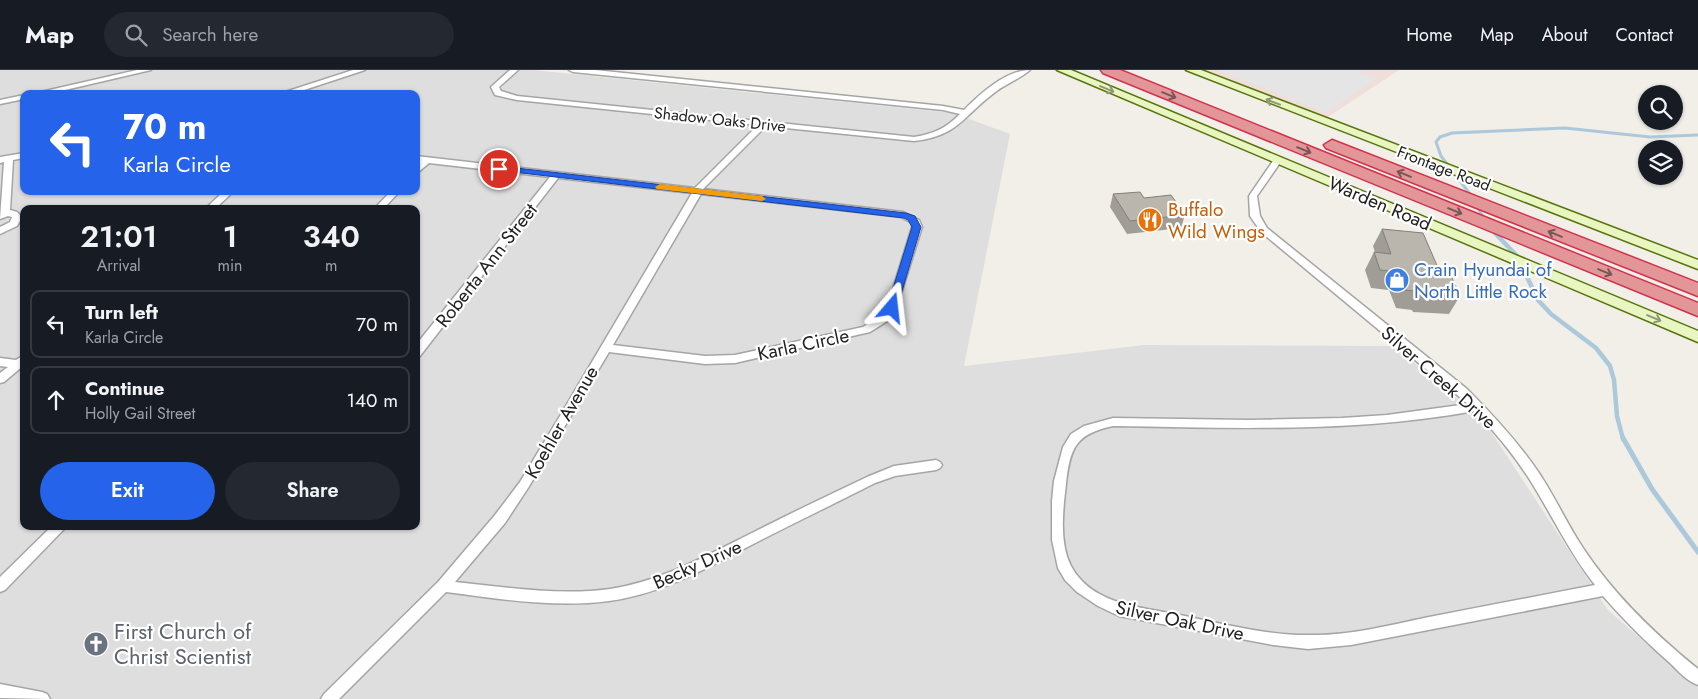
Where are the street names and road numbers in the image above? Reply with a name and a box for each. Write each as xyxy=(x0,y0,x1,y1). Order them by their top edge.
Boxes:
street label: Shadow Oaks Drive xyxy=(653,101,787,138)
street label: Frontage Road xyxy=(1394,140,1494,197)
street label: Warden Road xyxy=(1324,170,1436,237)
street label: Roberta Ann Street xyxy=(429,197,544,333)
street label: Silver Creek Drive xyxy=(1375,320,1502,435)
street label: Karla Circle xyxy=(755,322,852,367)
street label: Koehler Avenue xyxy=(518,361,605,483)
street label: Becky Drive xyxy=(649,533,746,596)
street label: Silver Oak Drive xyxy=(1113,594,1247,647)

